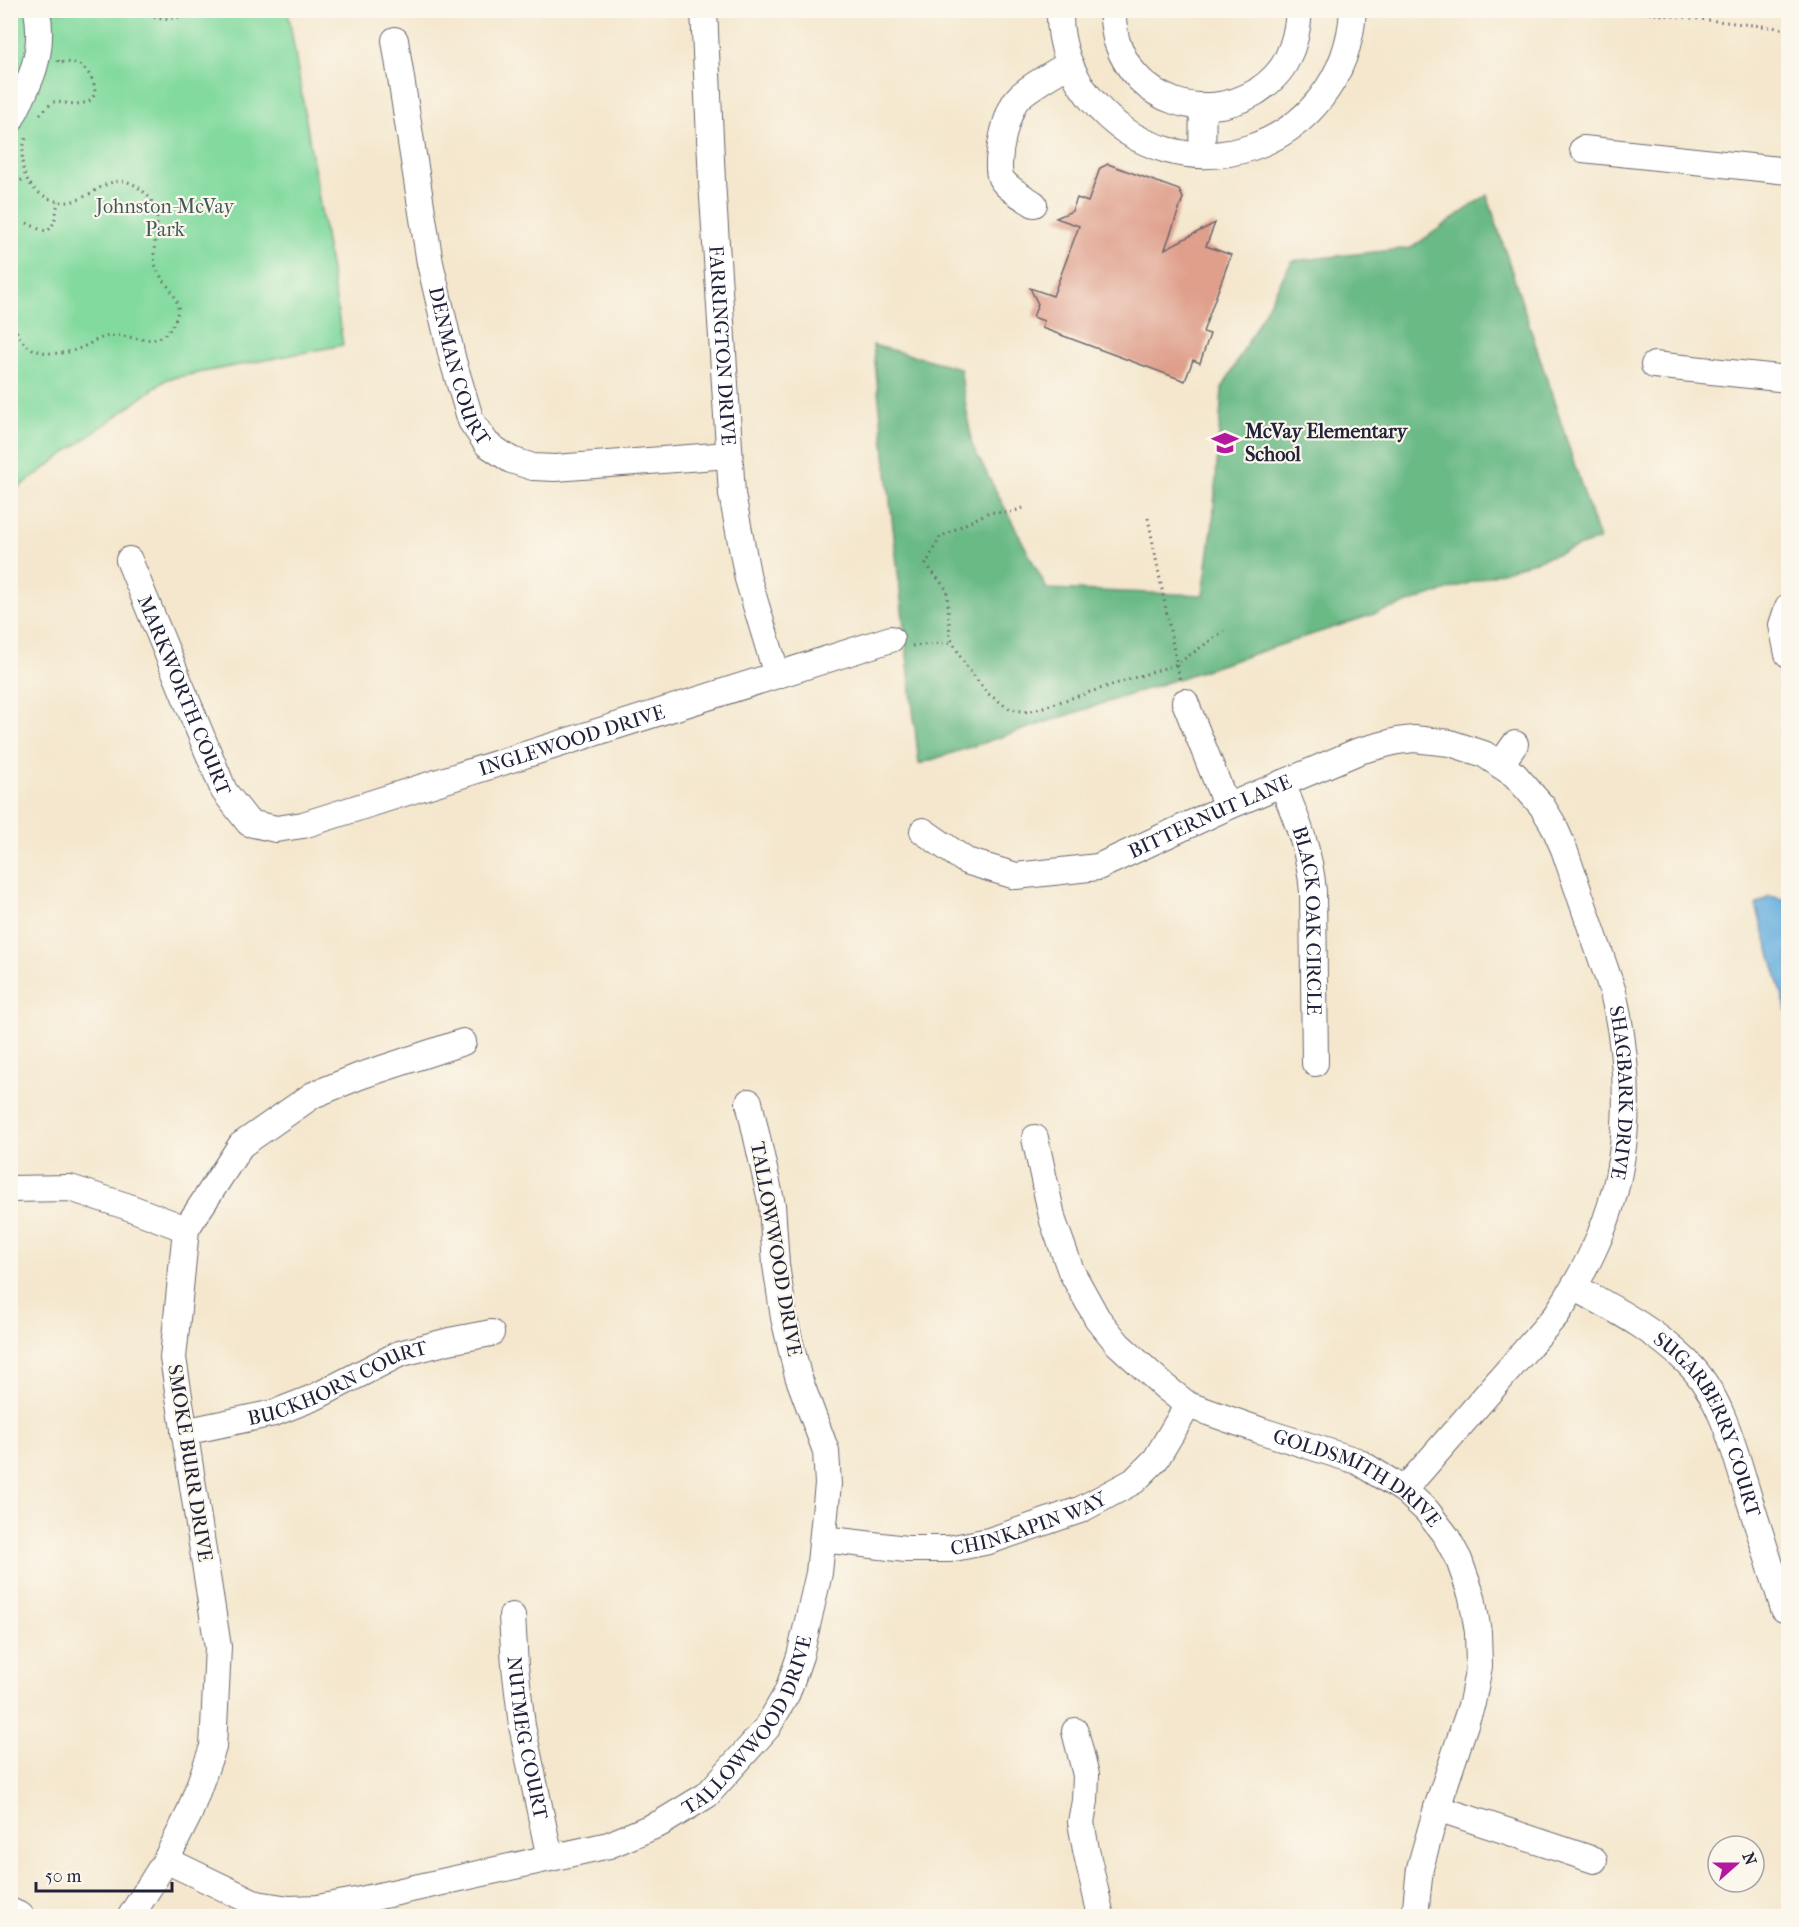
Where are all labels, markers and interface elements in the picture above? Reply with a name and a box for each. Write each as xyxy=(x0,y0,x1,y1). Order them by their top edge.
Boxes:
park label: Johnston-McVay Park xyxy=(94,195,236,241)
street label: FARRINGTON DRIVE xyxy=(705,245,740,446)
street label: DENMAN COURT xyxy=(424,284,496,450)
place label: McVay Elementary School xyxy=(1244,420,1409,466)
school or university icon: McVay Elementary School xyxy=(1210,428,1240,458)
street label: MARKWORTH COURT xyxy=(133,592,236,799)
street label: INGLEWOOD DRIVE xyxy=(476,700,668,780)
street label: BITTERNUT LANE xyxy=(1125,770,1295,863)
street label: BLACK OAK CIRCLE xyxy=(1288,823,1326,1016)
street label: SHAGBARK DRIVE xyxy=(1605,1004,1637,1182)
street label: TALLOWWOOD DRIVE xyxy=(746,1140,806,1358)
street label: SUGARBERRY COURT xyxy=(1649,1327,1766,1520)
street label: BUCKHORN COURT xyxy=(245,1336,430,1430)
street label: SMOKE BURR DRIVE xyxy=(163,1363,217,1563)
street label: GOLDSMITH DRIVE xyxy=(1270,1424,1446,1531)
street label: CHINKAPIN WAY xyxy=(948,1486,1111,1560)
street label: TALLOWWOOD DRIVE xyxy=(678,1633,816,1819)
street label: NUTMEG COURT xyxy=(503,1656,553,1822)
north arrow xyxy=(1706,1834,1766,1894)
text: N xyxy=(1738,1850,1761,1869)
scale bar xyxy=(36,1855,172,1893)
text: 50 m xyxy=(45,1866,82,1887)

